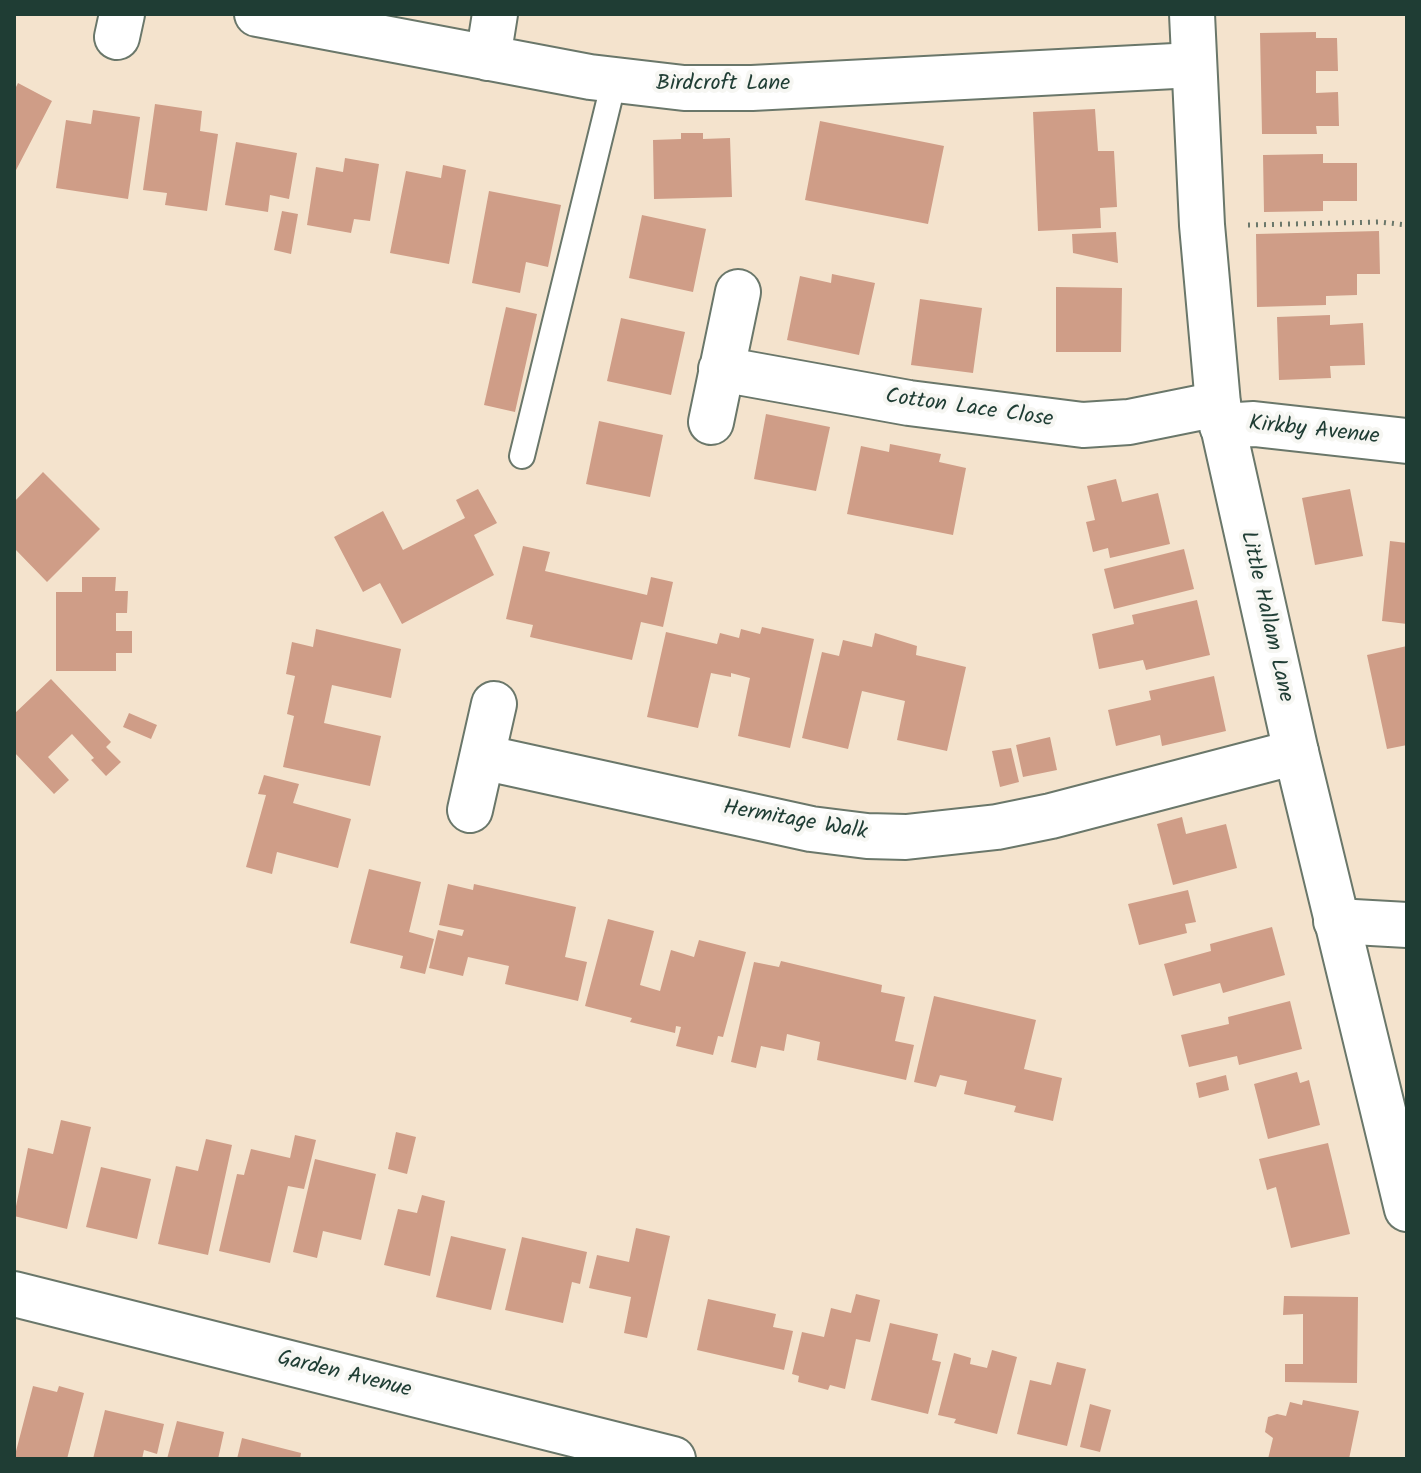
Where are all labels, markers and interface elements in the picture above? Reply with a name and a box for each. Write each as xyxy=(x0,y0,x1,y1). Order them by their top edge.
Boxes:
street label: Birdcroft Lane xyxy=(656,72,790,98)
street label: Cotton Lace Close xyxy=(883,385,1055,435)
street label: Kirkby Avenue xyxy=(1247,412,1381,452)
street label: Little Hallam Lane xyxy=(1232,529,1298,705)
street label: Hermitage Walk xyxy=(721,796,869,848)
street label: Garden Avenue xyxy=(274,1347,414,1405)

